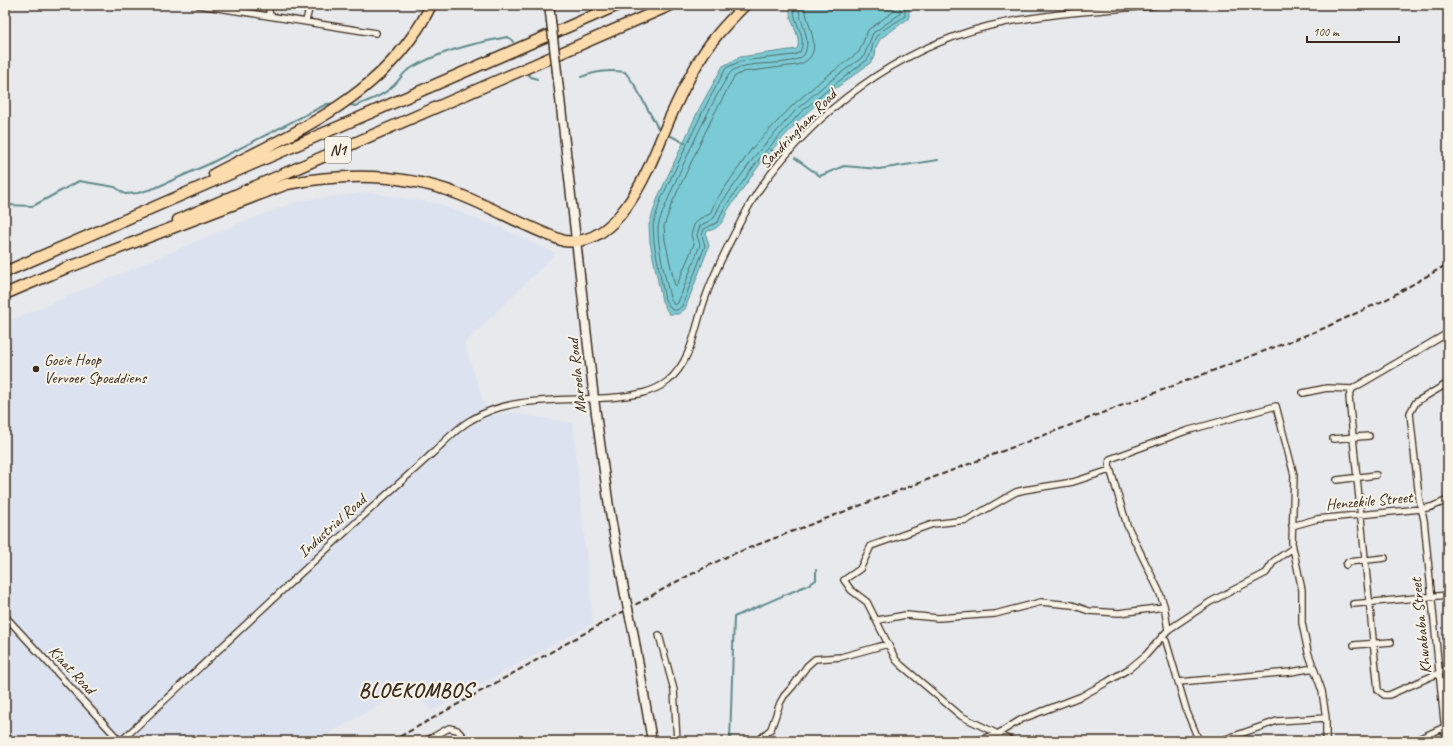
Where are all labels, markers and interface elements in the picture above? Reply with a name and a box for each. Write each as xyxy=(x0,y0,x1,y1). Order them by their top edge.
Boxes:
scale bar xyxy=(1307,18,1399,44)
text: 100 m xyxy=(1313,24,1340,40)
street label: Sandringham Road xyxy=(755,83,843,173)
road number: N1 xyxy=(325,137,351,163)
street label: Maroela Road xyxy=(563,335,591,415)
place label: Goeie Hoop Vervoer Spoeddiens xyxy=(44,350,148,388)
marker: Goeie Hoop Vervoer Spoeddiens xyxy=(31,364,41,374)
street label: Henzekile Street xyxy=(1325,487,1415,515)
street label: Industrial Road xyxy=(294,488,372,562)
street label: Khwababa Street xyxy=(1406,575,1436,675)
street label: Kiaat Road xyxy=(44,641,101,701)
district label: BLOEKOMBOS xyxy=(359,678,477,703)

